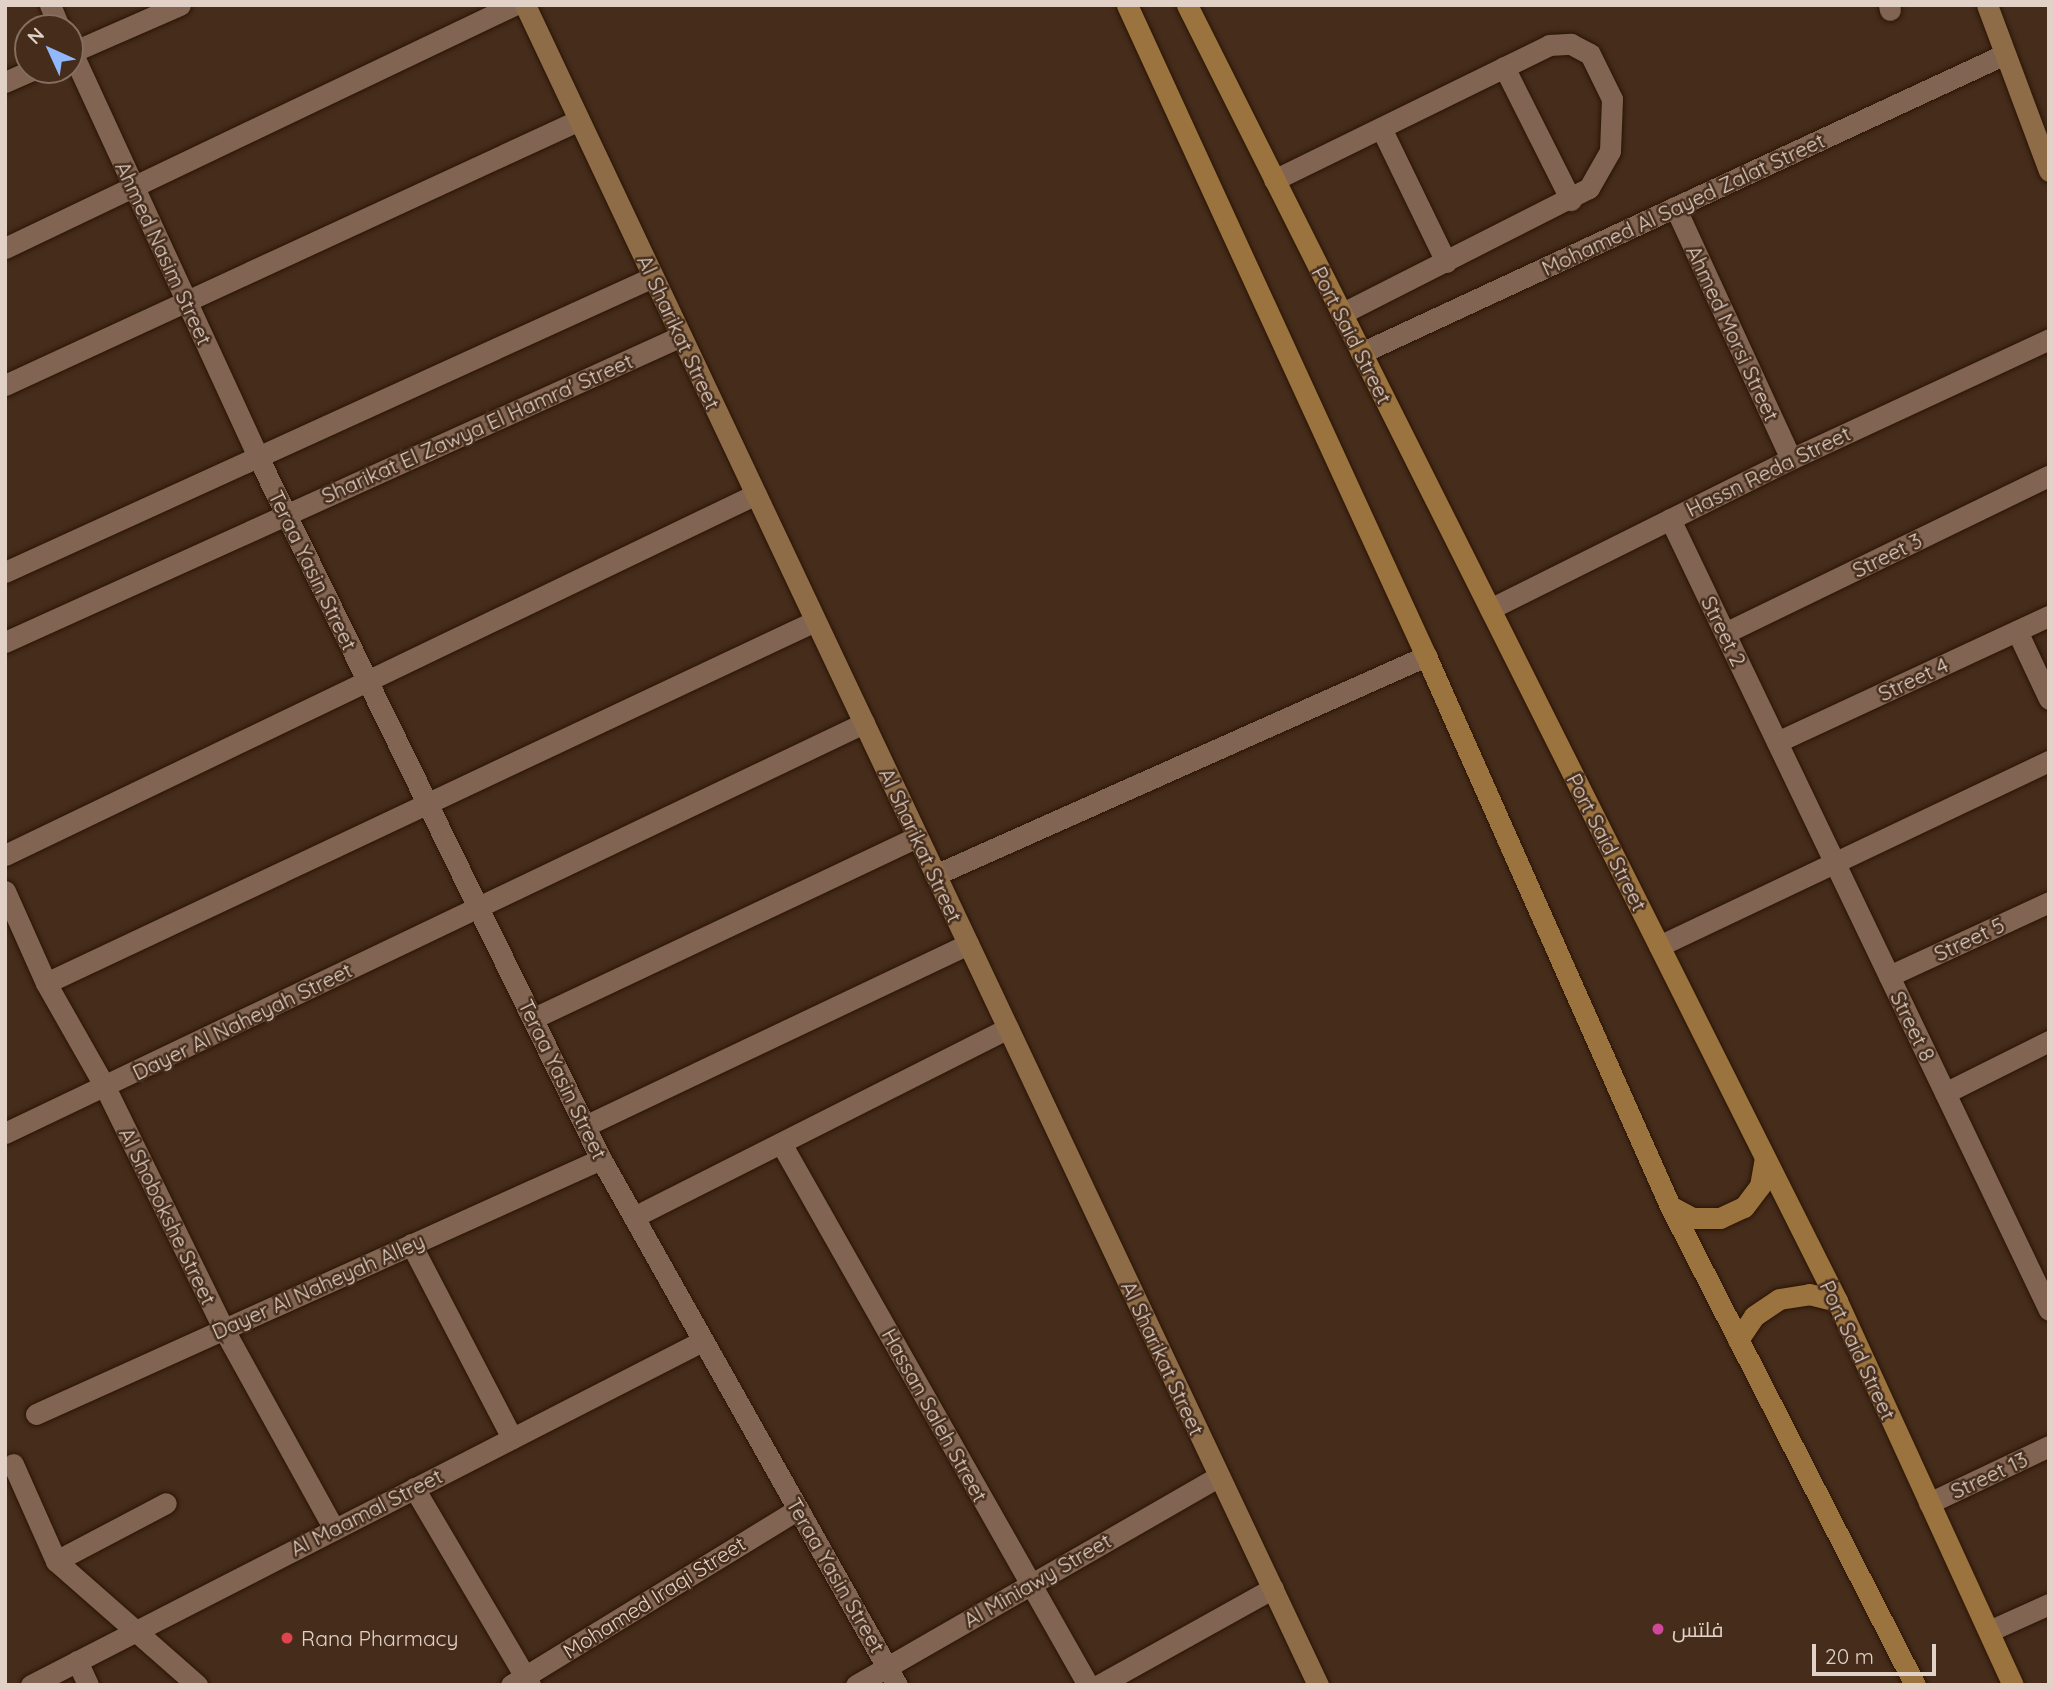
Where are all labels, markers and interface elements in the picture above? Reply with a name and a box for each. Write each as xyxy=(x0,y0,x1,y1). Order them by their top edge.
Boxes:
north arrow xyxy=(14,14,84,84)
text: N xyxy=(22,22,49,49)
street label: Mohamed Al Sayed Zalat Street xyxy=(1538,127,1828,281)
street label: Ahmed Nasim Street xyxy=(110,157,218,349)
street label: Ahmed Morsi Street xyxy=(1681,241,1785,425)
street label: Al Sharikat Street xyxy=(632,251,726,413)
street label: Port Said Street xyxy=(1307,262,1397,408)
street label: Sharikat El Zawya El Hamra' Street xyxy=(318,348,636,508)
street label: Hassn Reda Street xyxy=(1682,420,1854,522)
street label: Teraa Yasin Street xyxy=(263,486,363,654)
street label: Street 3 xyxy=(1848,527,1926,583)
street label: Street 2 xyxy=(1696,592,1752,670)
street label: Street 4 xyxy=(1874,652,1952,706)
street label: Al Sharikat Street xyxy=(874,764,968,926)
street label: Port Said Street xyxy=(1562,769,1652,915)
street label: Street 5 xyxy=(1930,912,2008,966)
street label: Dayer Al Naheyah Street xyxy=(128,957,356,1085)
street label: Street 8 xyxy=(1885,987,1941,1065)
street label: Teraa Yasin Street xyxy=(513,995,613,1163)
street label: Al Shobokshe Street xyxy=(114,1123,222,1309)
street label: Dayer Al Naheyah Alley xyxy=(208,1228,428,1344)
street label: Port Said Street xyxy=(1815,1276,1901,1424)
street label: Al Sharikat Street xyxy=(1116,1277,1210,1439)
street label: Hassan Saleh Street xyxy=(877,1324,993,1506)
street label: Street 13 xyxy=(1947,1446,2031,1504)
street label: Al Maamal Street xyxy=(286,1463,446,1561)
street label: Teraa Yasin Street xyxy=(781,1493,891,1657)
street label: Al Miniawy Street xyxy=(959,1528,1115,1632)
street label: Mohamed Iraqi Street xyxy=(558,1531,750,1663)
place label: فلتس xyxy=(1672,1616,1724,1642)
marker: فلتس xyxy=(1650,1621,1666,1637)
place label: Rana Pharmacy xyxy=(301,1625,458,1651)
marker: Rana Pharmacy xyxy=(279,1630,295,1646)
scale bar xyxy=(1816,1630,1940,1674)
text: 20 m xyxy=(1825,1643,1874,1669)

